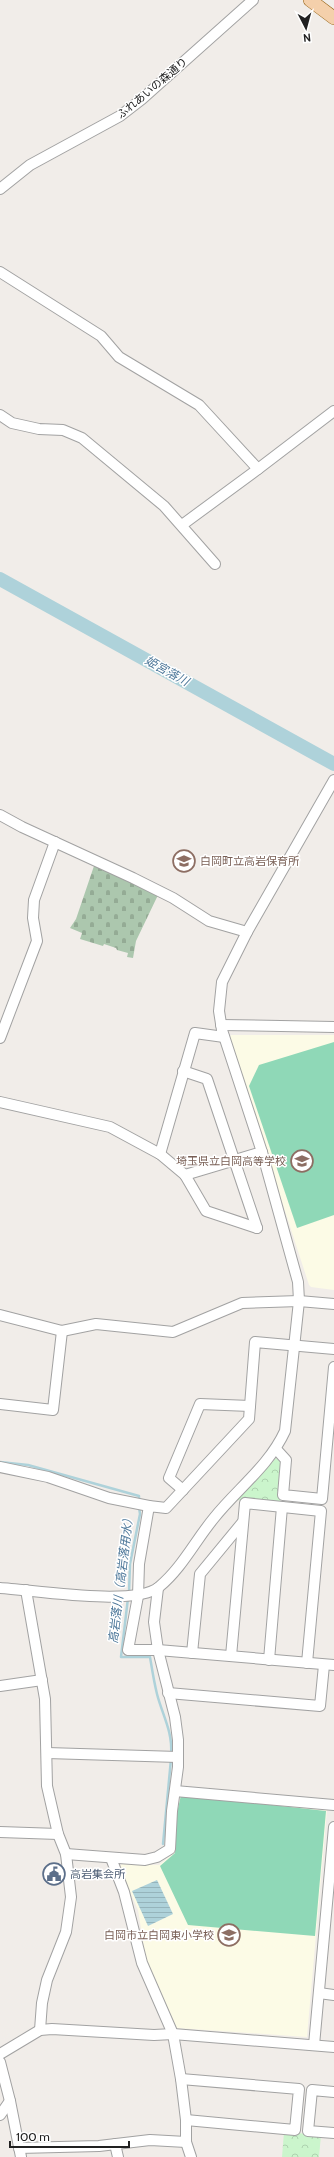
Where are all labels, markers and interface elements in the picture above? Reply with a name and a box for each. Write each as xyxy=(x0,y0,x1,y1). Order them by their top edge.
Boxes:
north arrow xyxy=(286,8,326,48)
text: N xyxy=(302,31,312,45)
street label: ふれあいの森通り xyxy=(114,54,190,122)
water label: 姫宮落川 xyxy=(143,652,194,690)
school or university icon: 白岡町立高岩保育所 xyxy=(171,848,197,874)
place label: 白岡町立高岩保育所 xyxy=(200,854,300,868)
school or university icon: 埼玉県立白岡高等学校 xyxy=(289,1148,315,1174)
place label: 埼玉県立白岡高等学校 xyxy=(176,1154,286,1168)
water label: 高岩落川（高岩落用水） xyxy=(105,1512,136,1644)
public building icon: 高岩集会所 xyxy=(41,1861,67,1887)
place label: 高岩集会所 xyxy=(70,1867,126,1881)
school or university icon: 白岡市立白岡東小学校 xyxy=(216,1922,242,1948)
place label: 白岡市立白岡東小学校 xyxy=(104,1928,214,1942)
scale bar xyxy=(10,2123,129,2149)
text: 100 m xyxy=(16,2129,50,2144)

